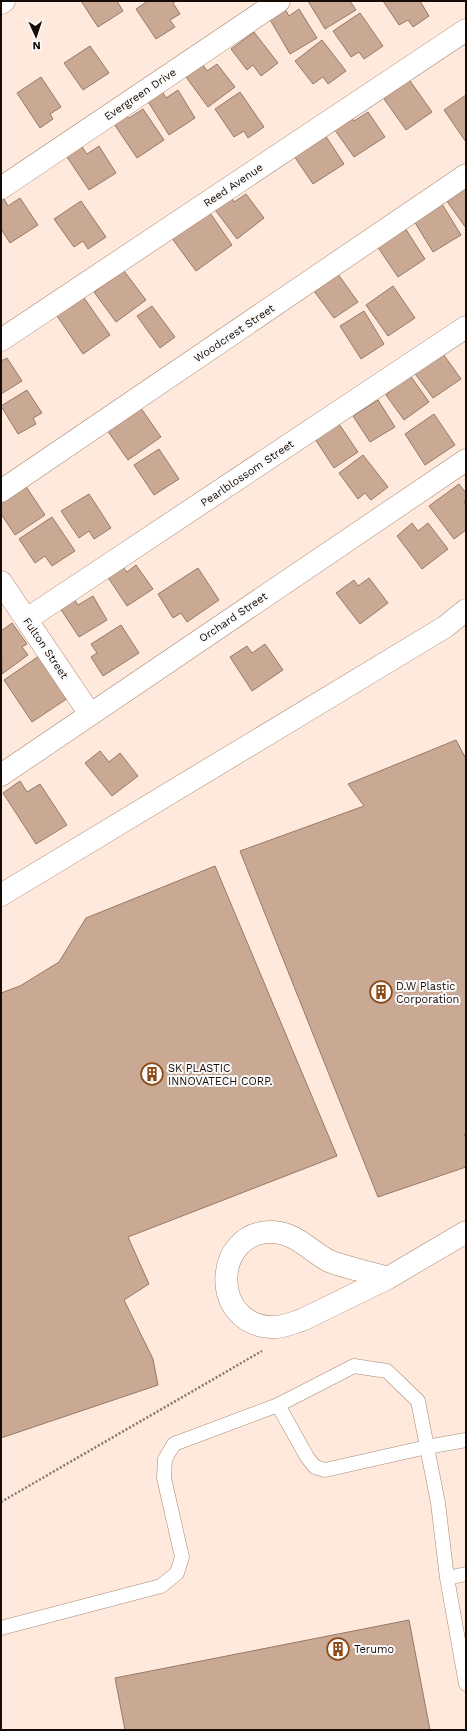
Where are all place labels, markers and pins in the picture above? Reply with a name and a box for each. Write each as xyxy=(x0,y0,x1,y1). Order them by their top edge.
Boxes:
building icon: D.W Plastic Corporation xyxy=(368,979,394,1005)
place label: D.W Plastic Corporation xyxy=(396,980,459,1006)
building icon: SK PLASTIC INNOVATECH CORP. xyxy=(139,1061,165,1087)
place label: SK PLASTIC INNOVATECH CORP. xyxy=(168,1062,273,1088)
building icon: Terumo xyxy=(325,1636,351,1662)
place label: Terumo xyxy=(354,1643,394,1656)

